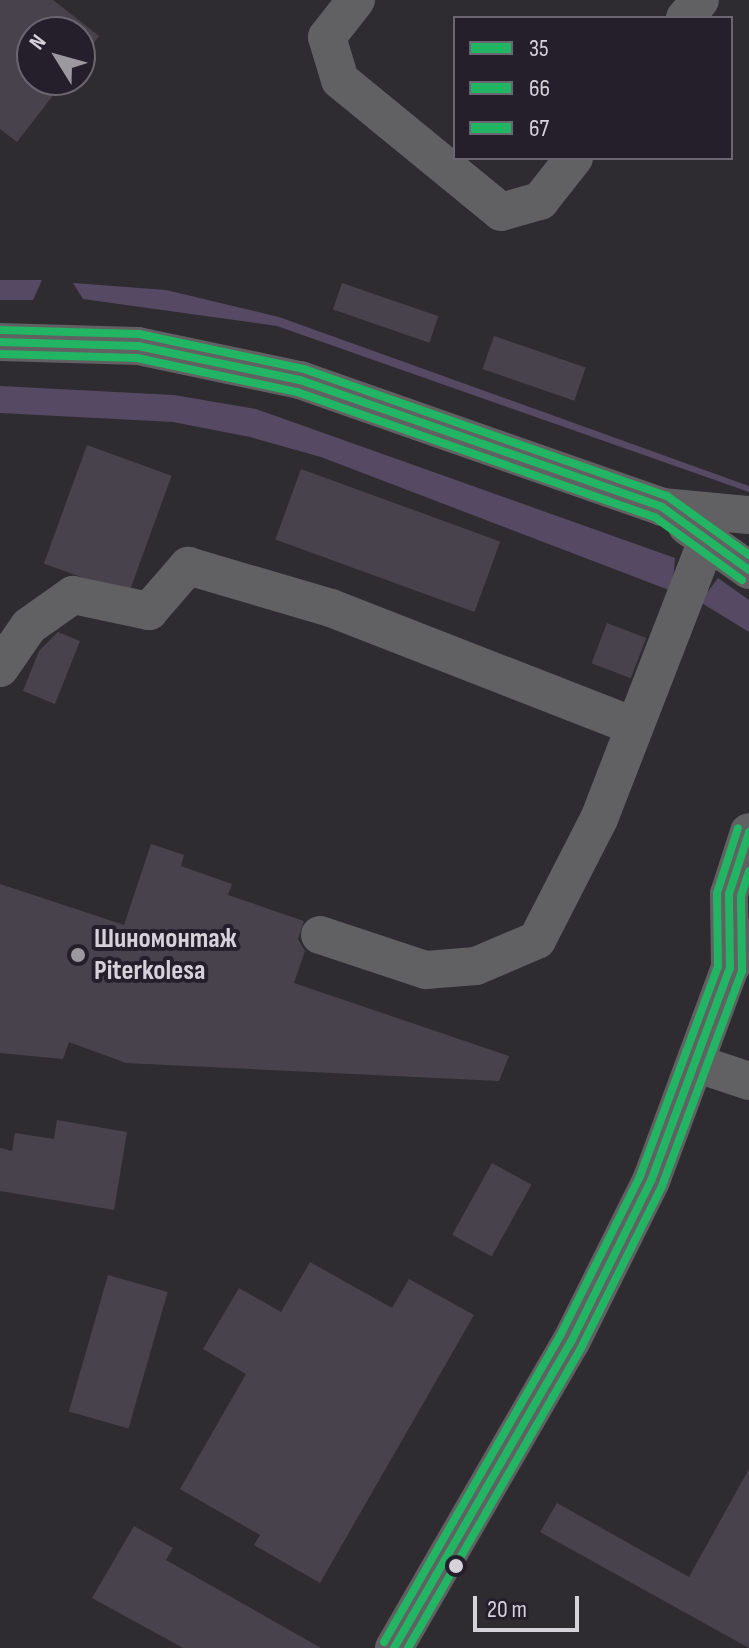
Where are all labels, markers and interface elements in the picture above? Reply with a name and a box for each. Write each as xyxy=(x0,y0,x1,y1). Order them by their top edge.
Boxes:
north arrow xyxy=(16,16,96,96)
legend xyxy=(453,16,733,160)
text: N xyxy=(24,30,52,55)
text: 35 xyxy=(529,34,549,63)
text: 66 xyxy=(529,74,550,103)
text: 67 xyxy=(529,114,549,143)
place label: Шиномонтаж Piterkolesa xyxy=(94,922,237,988)
marker: Шиномонтаж Piterkolesa xyxy=(69,946,87,964)
unlabelled marker xyxy=(448,1558,464,1574)
scale bar xyxy=(477,1580,583,1630)
text: 20 m xyxy=(487,1595,527,1624)

